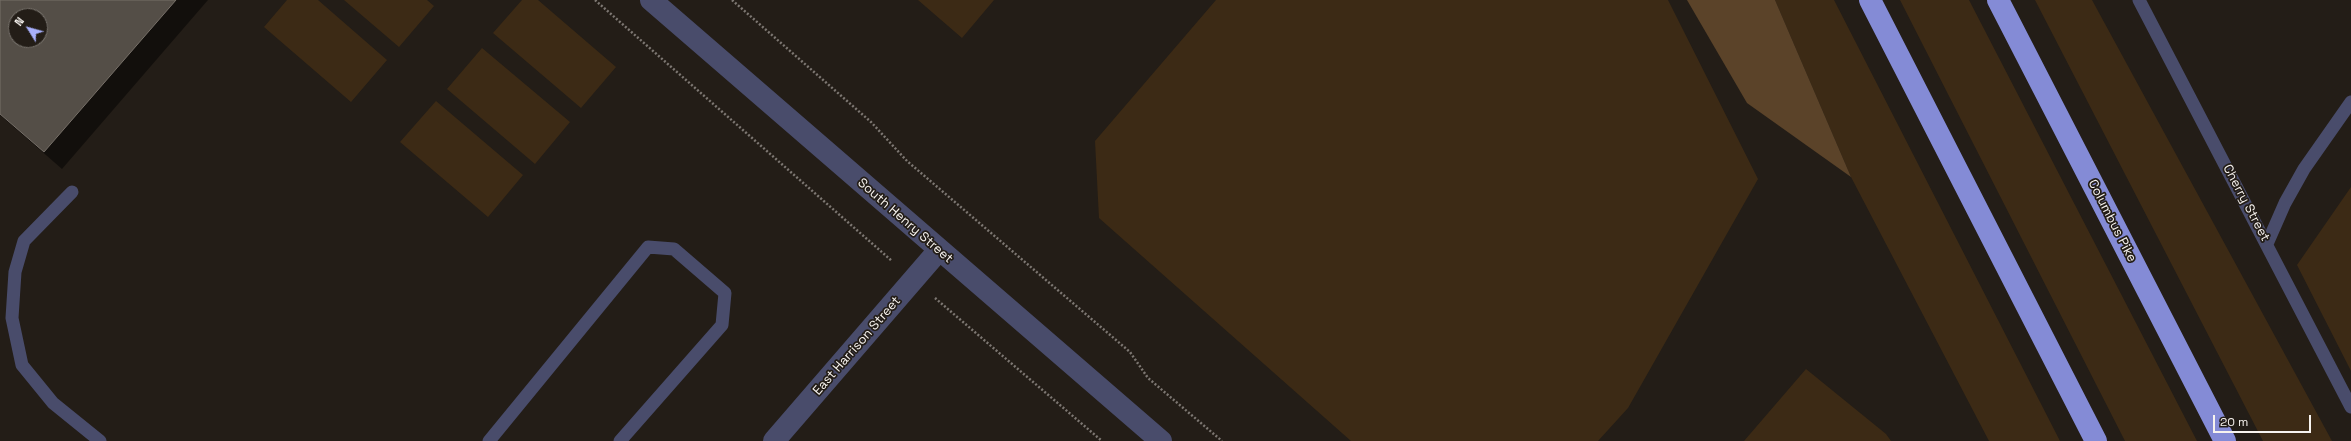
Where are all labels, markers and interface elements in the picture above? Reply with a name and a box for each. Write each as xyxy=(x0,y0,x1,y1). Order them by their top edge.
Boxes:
north arrow xyxy=(8,8,48,48)
text: N xyxy=(11,14,27,29)
street label: Cherry Street xyxy=(2219,162,2273,244)
street label: South Henry Street xyxy=(854,175,956,267)
street label: Columbus Pike xyxy=(2084,177,2140,265)
street label: East Harrison Street xyxy=(810,293,904,399)
scale bar xyxy=(2215,407,2313,433)
text: 20 m xyxy=(2220,414,2248,430)

